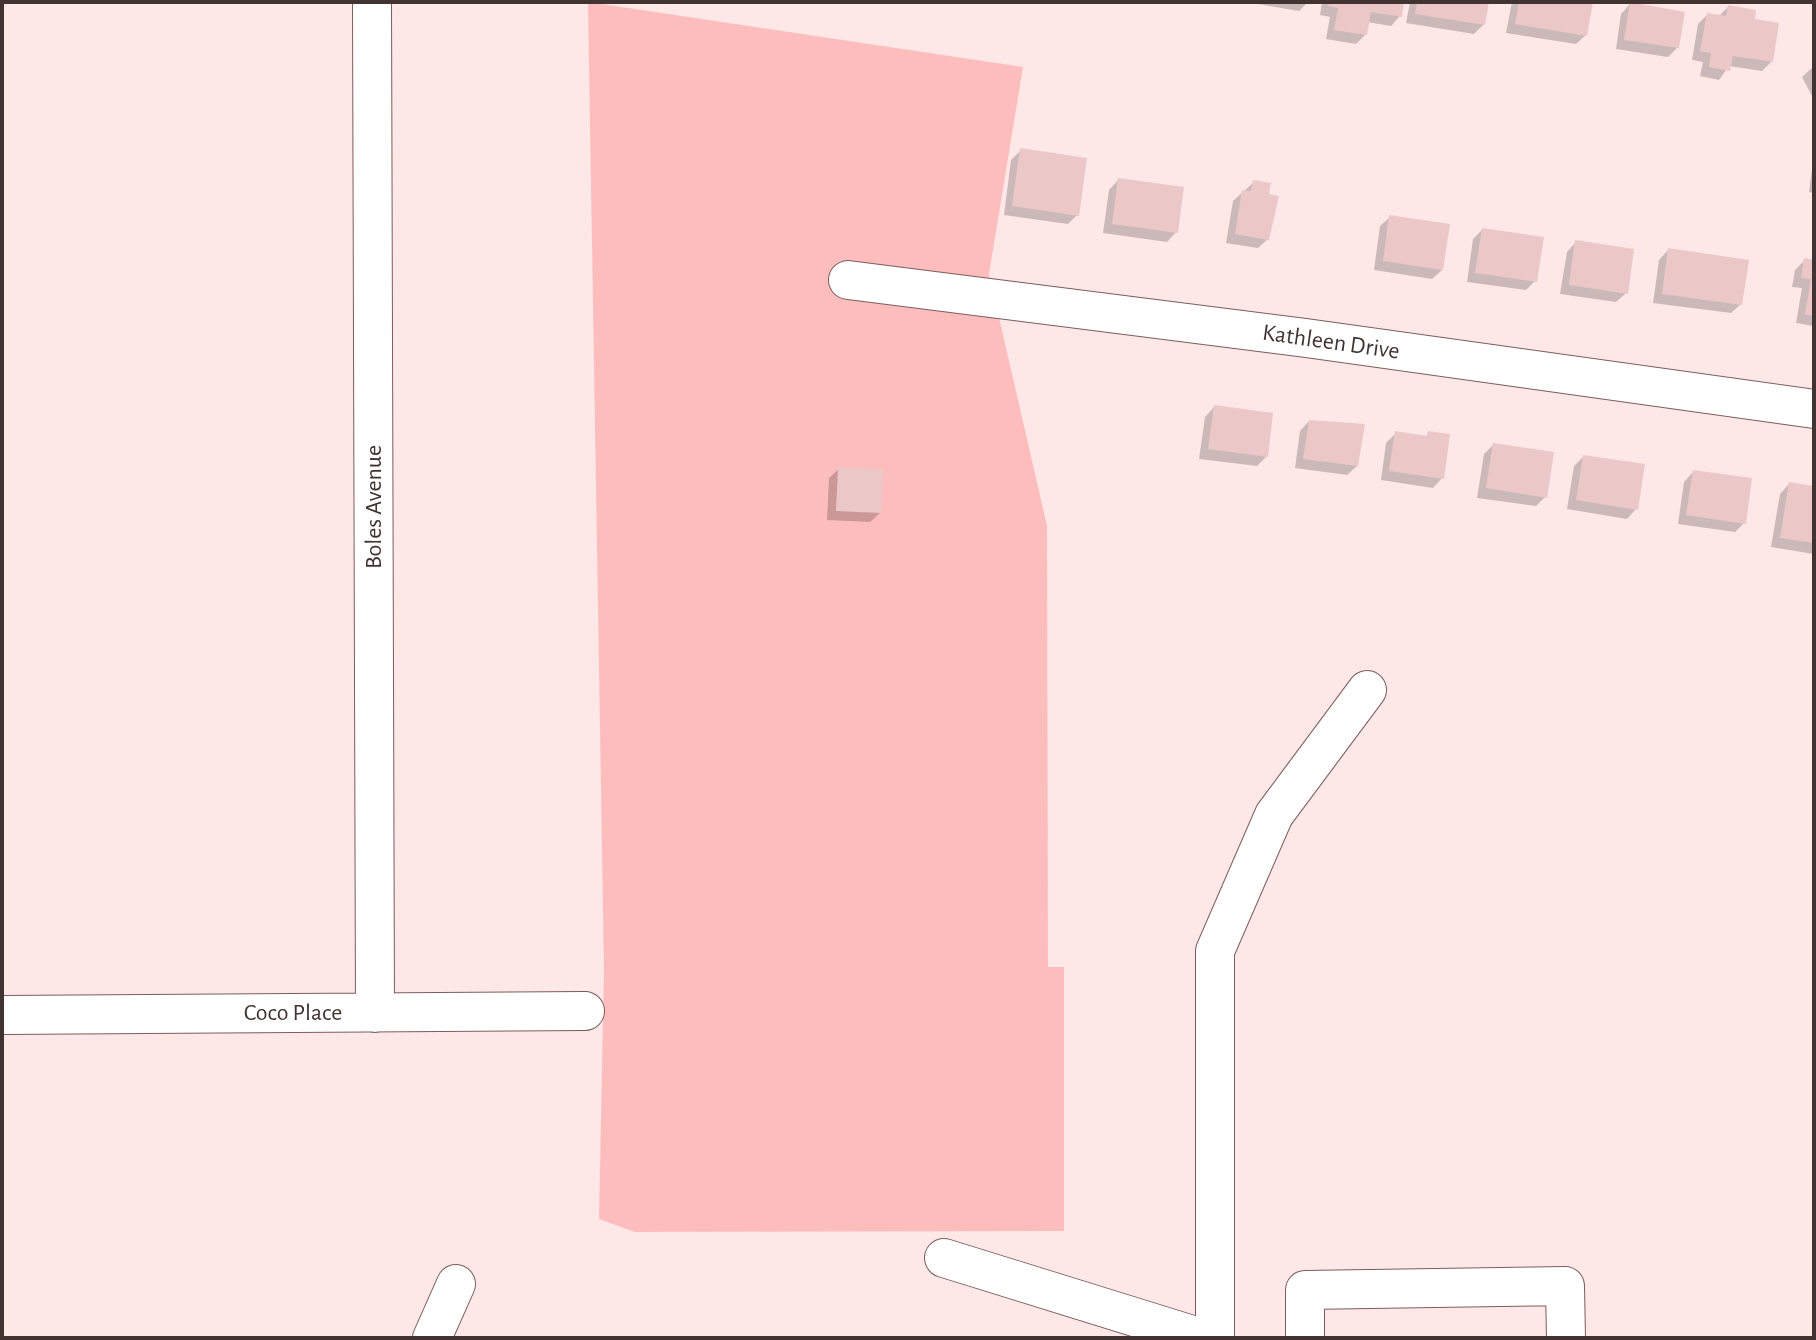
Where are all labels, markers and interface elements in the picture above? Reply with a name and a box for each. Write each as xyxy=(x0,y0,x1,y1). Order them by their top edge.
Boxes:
street label: Kathleen Drive xyxy=(1260,318,1402,366)
street label: Boles Avenue xyxy=(360,445,388,569)
street label: Coco Place xyxy=(244,999,342,1027)

